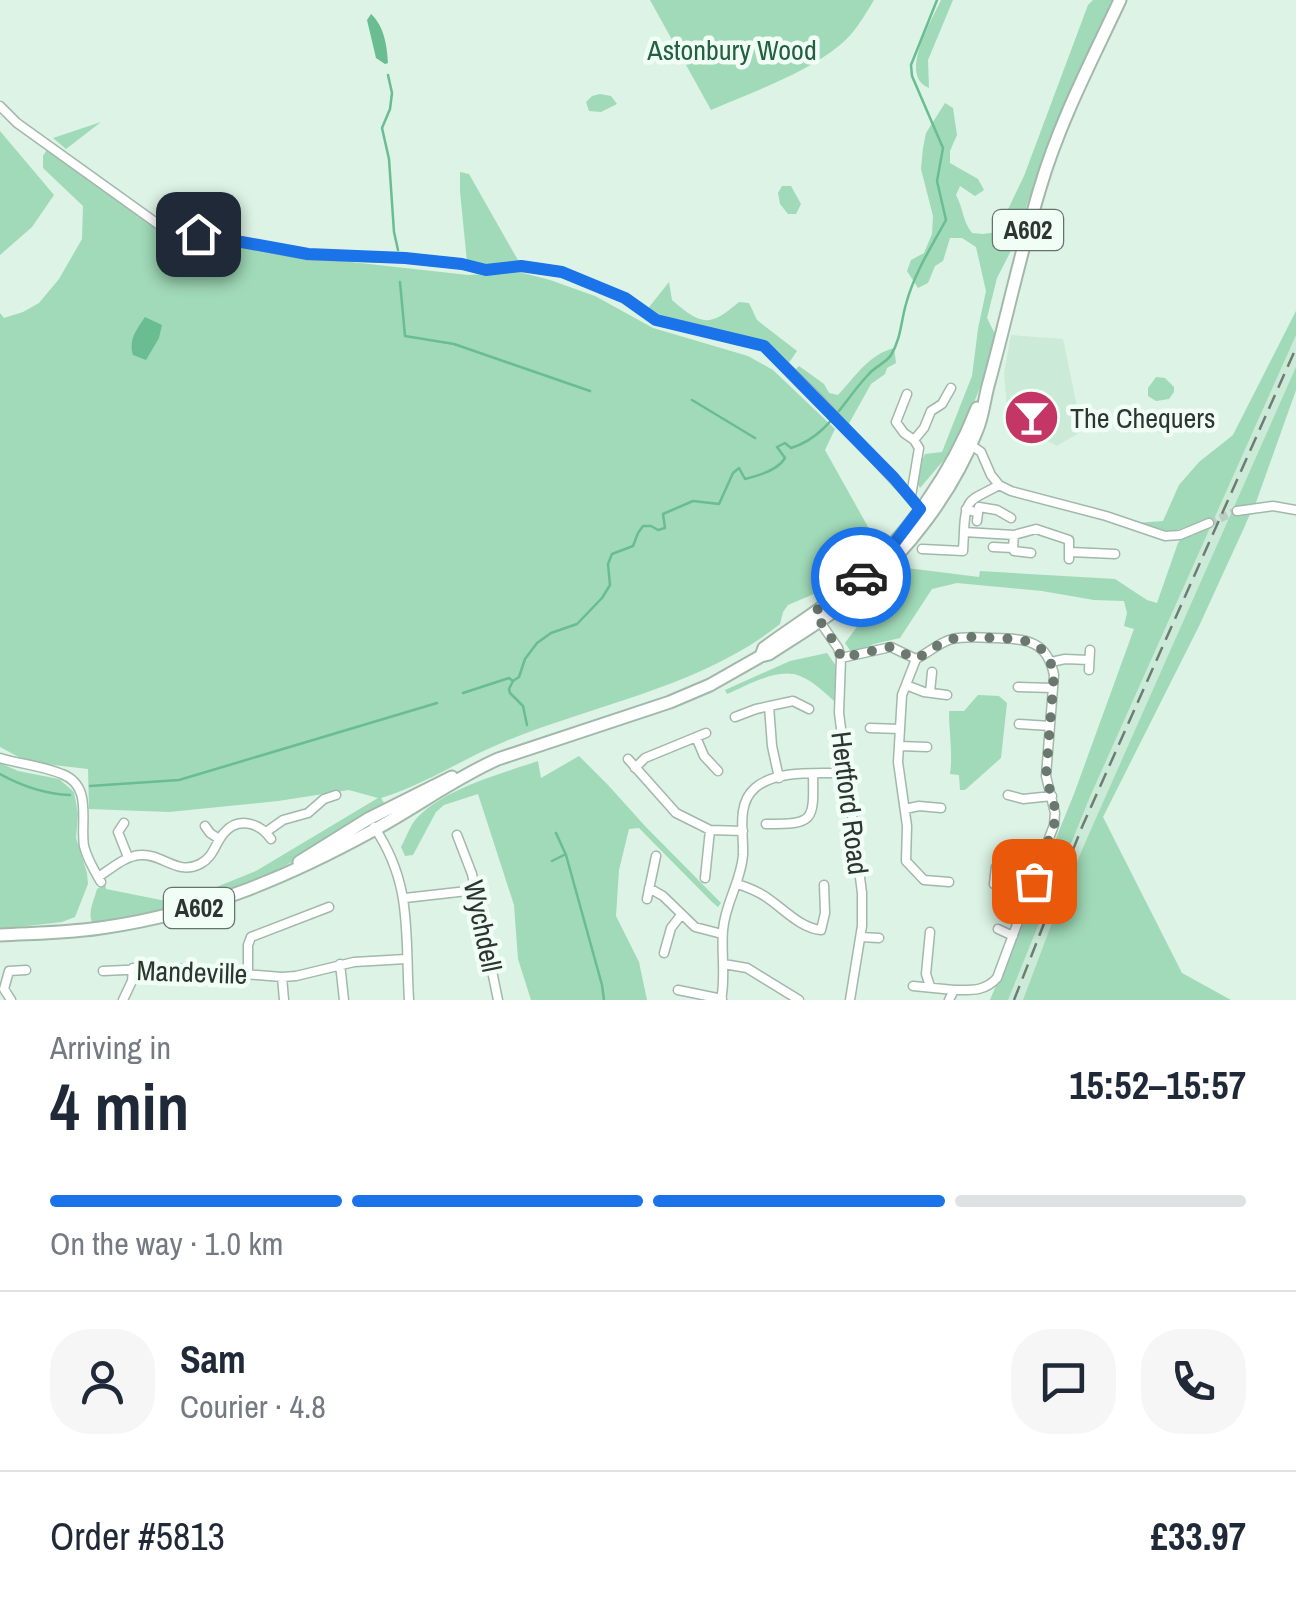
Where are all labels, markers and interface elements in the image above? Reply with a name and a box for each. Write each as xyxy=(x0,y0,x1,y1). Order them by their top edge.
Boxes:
park label: Astonbury Wood xyxy=(646,31,817,69)
pin xyxy=(156,192,241,277)
icon: home xyxy=(171,207,226,262)
road number: A602 xyxy=(993,210,1063,250)
bar icon: The Chequers xyxy=(1001,388,1061,448)
place label: The Chequers xyxy=(1070,399,1216,437)
courier xyxy=(811,527,911,627)
icon: car xyxy=(834,550,889,605)
street label: Hertford Road xyxy=(822,729,878,877)
pin xyxy=(992,839,1077,924)
icon: bag xyxy=(1007,854,1062,909)
street label: Wychdell xyxy=(455,877,511,975)
road number: A602 xyxy=(164,888,234,928)
street label: Mandeville xyxy=(136,951,248,993)
text: Arriving in xyxy=(50,1026,171,1069)
text: 15:52–15:57 xyxy=(1069,1060,1246,1111)
text: 4 min xyxy=(50,1063,189,1150)
text: On the way · 1.0 km xyxy=(50,1222,283,1265)
button: person xyxy=(50,1329,155,1434)
button: chat xyxy=(1011,1329,1116,1434)
button: phone xyxy=(1141,1329,1246,1434)
text: Sam xyxy=(180,1334,246,1385)
text: Courier · 4.8 xyxy=(180,1385,326,1428)
text: Order #5813 xyxy=(50,1511,225,1562)
text: £33.97 xyxy=(1151,1511,1246,1562)

